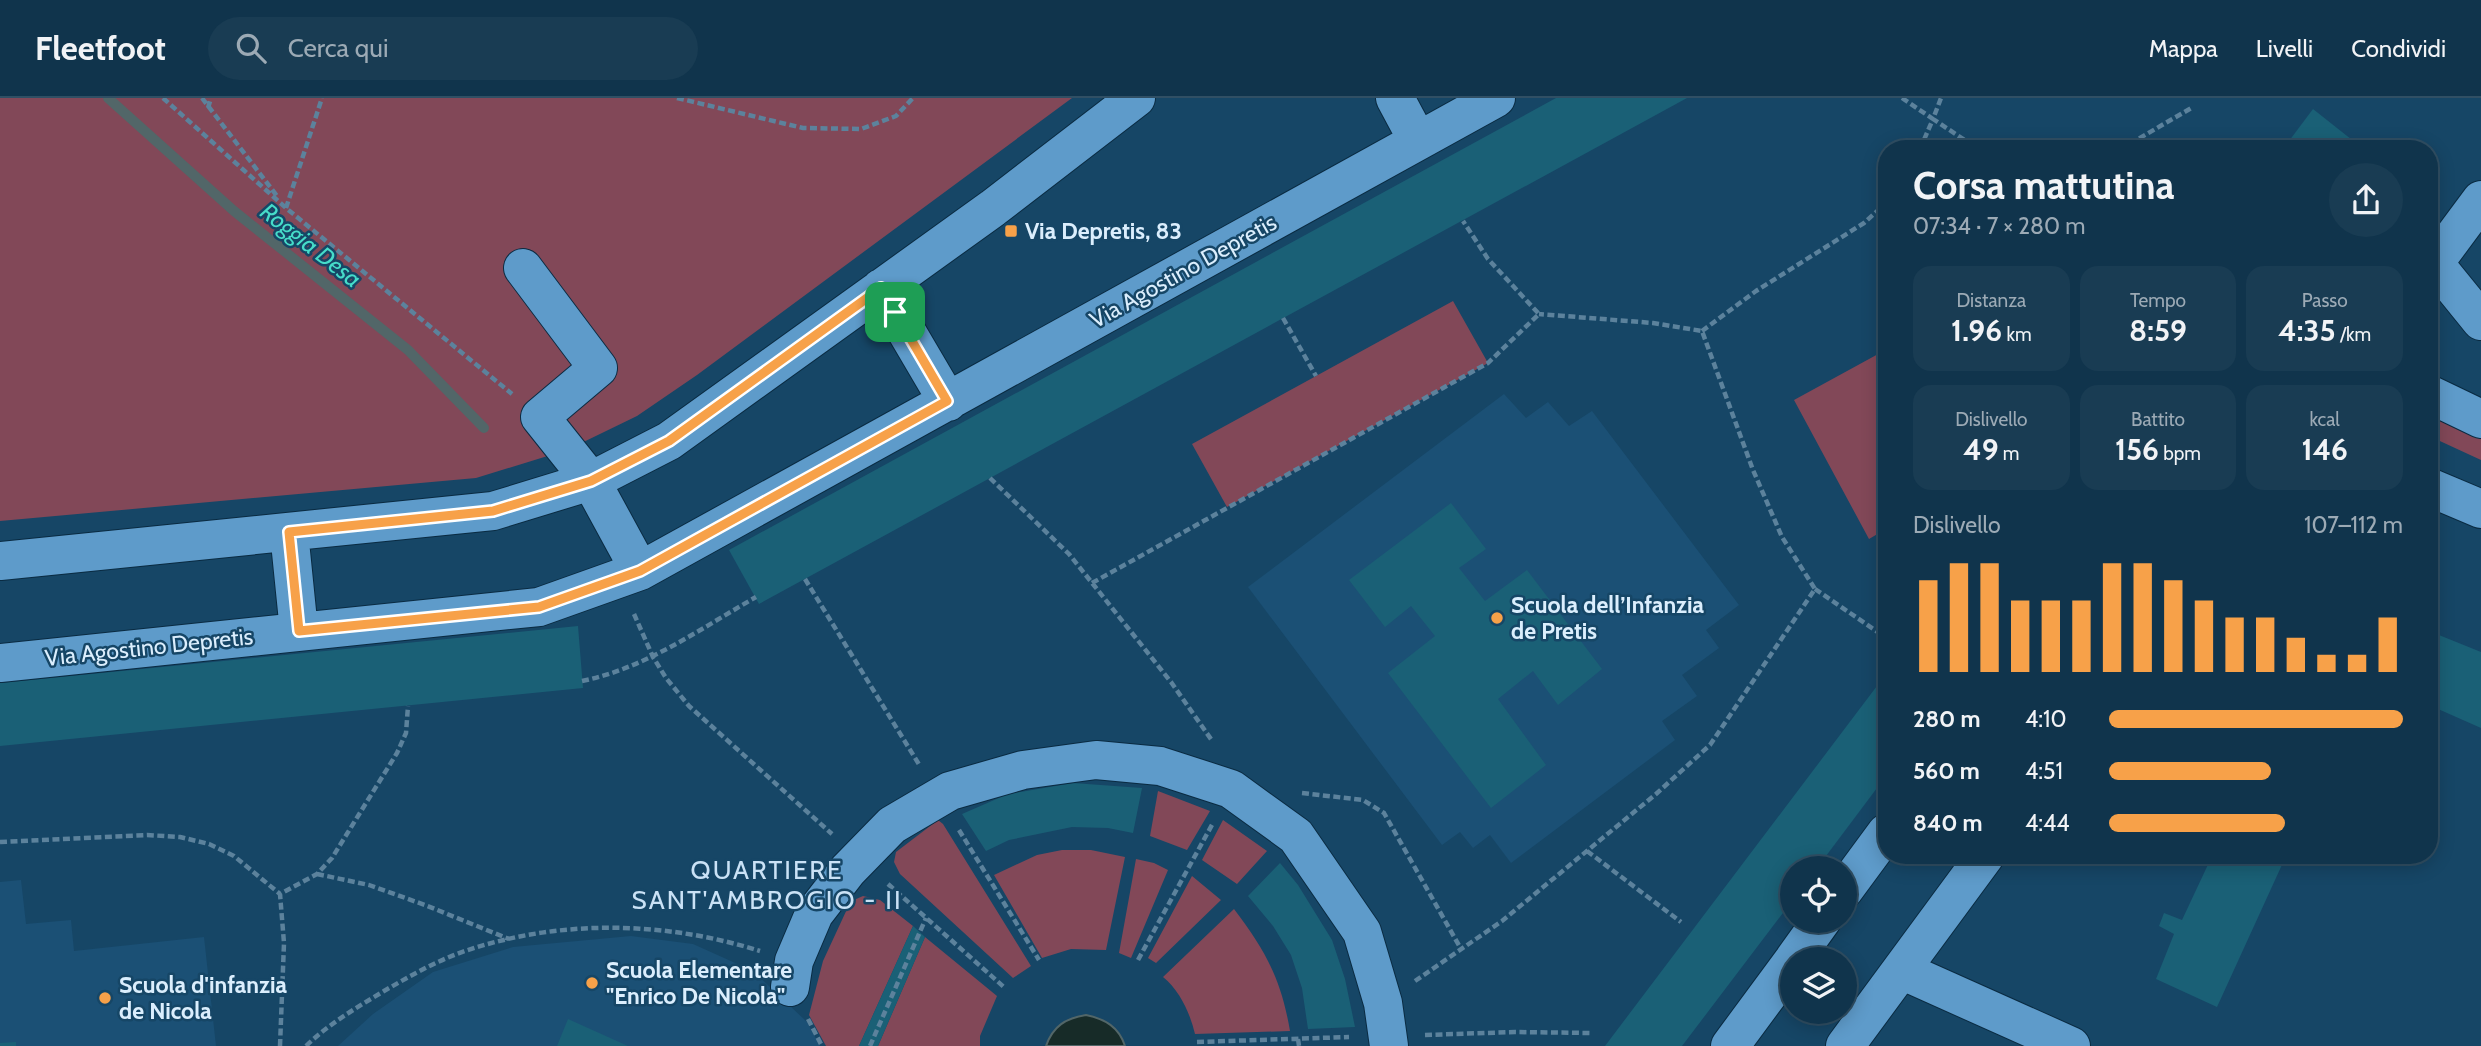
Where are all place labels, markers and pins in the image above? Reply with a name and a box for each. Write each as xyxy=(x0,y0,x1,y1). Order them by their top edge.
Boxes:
place label: Via Depretis, 83 xyxy=(1025,217,1182,245)
marker: Via Depretis, 83 xyxy=(1003,223,1019,239)
pin xyxy=(865,282,925,342)
place label: Scuola dell’Infanzia de Pretis xyxy=(1511,591,1704,645)
marker: Scuola dell’Infanzia de Pretis xyxy=(1489,610,1505,626)
place label: Scuola Elementare "Enrico De Nicola" xyxy=(606,956,792,1010)
place label: Scuola d'infanzia de Nicola xyxy=(119,971,287,1025)
marker: Scuola Elementare "Enrico De Nicola" xyxy=(584,975,600,991)
marker: Scuola d'infanzia de Nicola xyxy=(97,990,113,1006)

